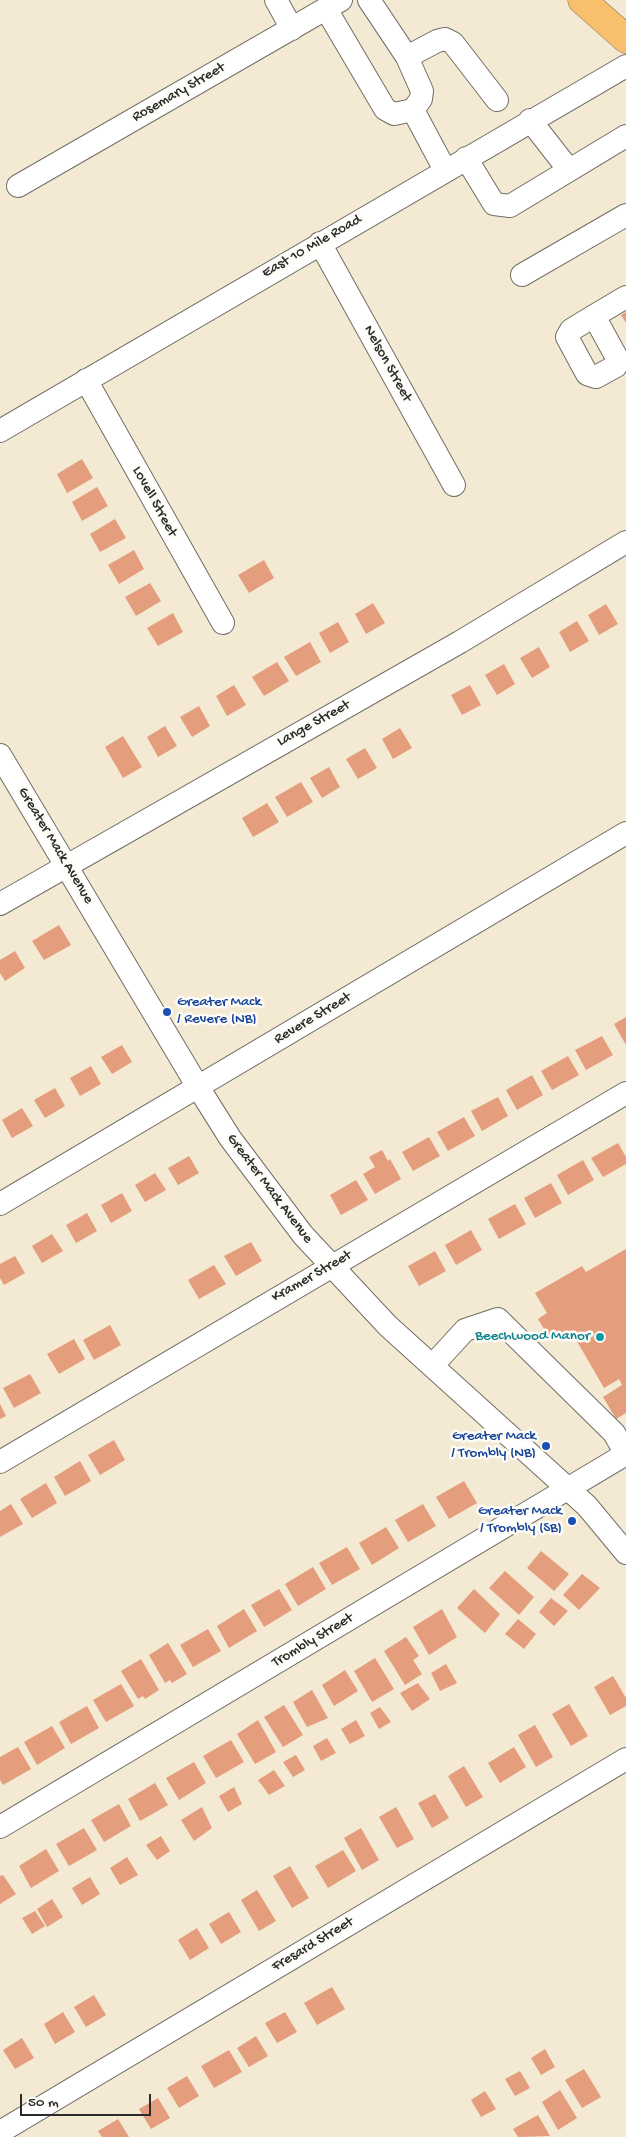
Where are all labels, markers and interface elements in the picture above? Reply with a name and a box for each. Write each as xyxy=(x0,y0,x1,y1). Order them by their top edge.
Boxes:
street label: Rosemary Street xyxy=(129,59,229,127)
street label: East 10 Mile Road xyxy=(259,211,365,283)
street label: Nelson Street xyxy=(359,323,415,405)
street label: Lovell Street xyxy=(127,464,181,540)
street label: Lange Street xyxy=(274,697,354,751)
street label: Greater Mack Avenue xyxy=(13,784,97,908)
street label: Revere Street xyxy=(271,989,355,1049)
place label: Greater Mack / Revere (NB) xyxy=(177,994,261,1029)
marker: Greater Mack / Revere (NB) xyxy=(161,1006,173,1018)
street label: Greater Mack Avenue xyxy=(222,1131,316,1247)
street label: Kramer Street xyxy=(269,1247,355,1307)
place label: Beechwood Manor xyxy=(475,1328,590,1346)
marker: Beechwood Manor xyxy=(594,1331,606,1343)
place label: Greater Mack / Trombly (NB) xyxy=(451,1428,536,1463)
marker: Greater Mack / Trombly (NB) xyxy=(540,1440,552,1452)
place label: Greater Mack / Trombly (SB) xyxy=(478,1503,562,1538)
marker: Greater Mack / Trombly (SB) xyxy=(566,1515,578,1527)
street label: Trombly Street xyxy=(269,1610,357,1672)
street label: Fresard Street xyxy=(269,1914,357,1976)
scale bar xyxy=(22,2084,154,2116)
text: 50 m xyxy=(28,2094,59,2112)

